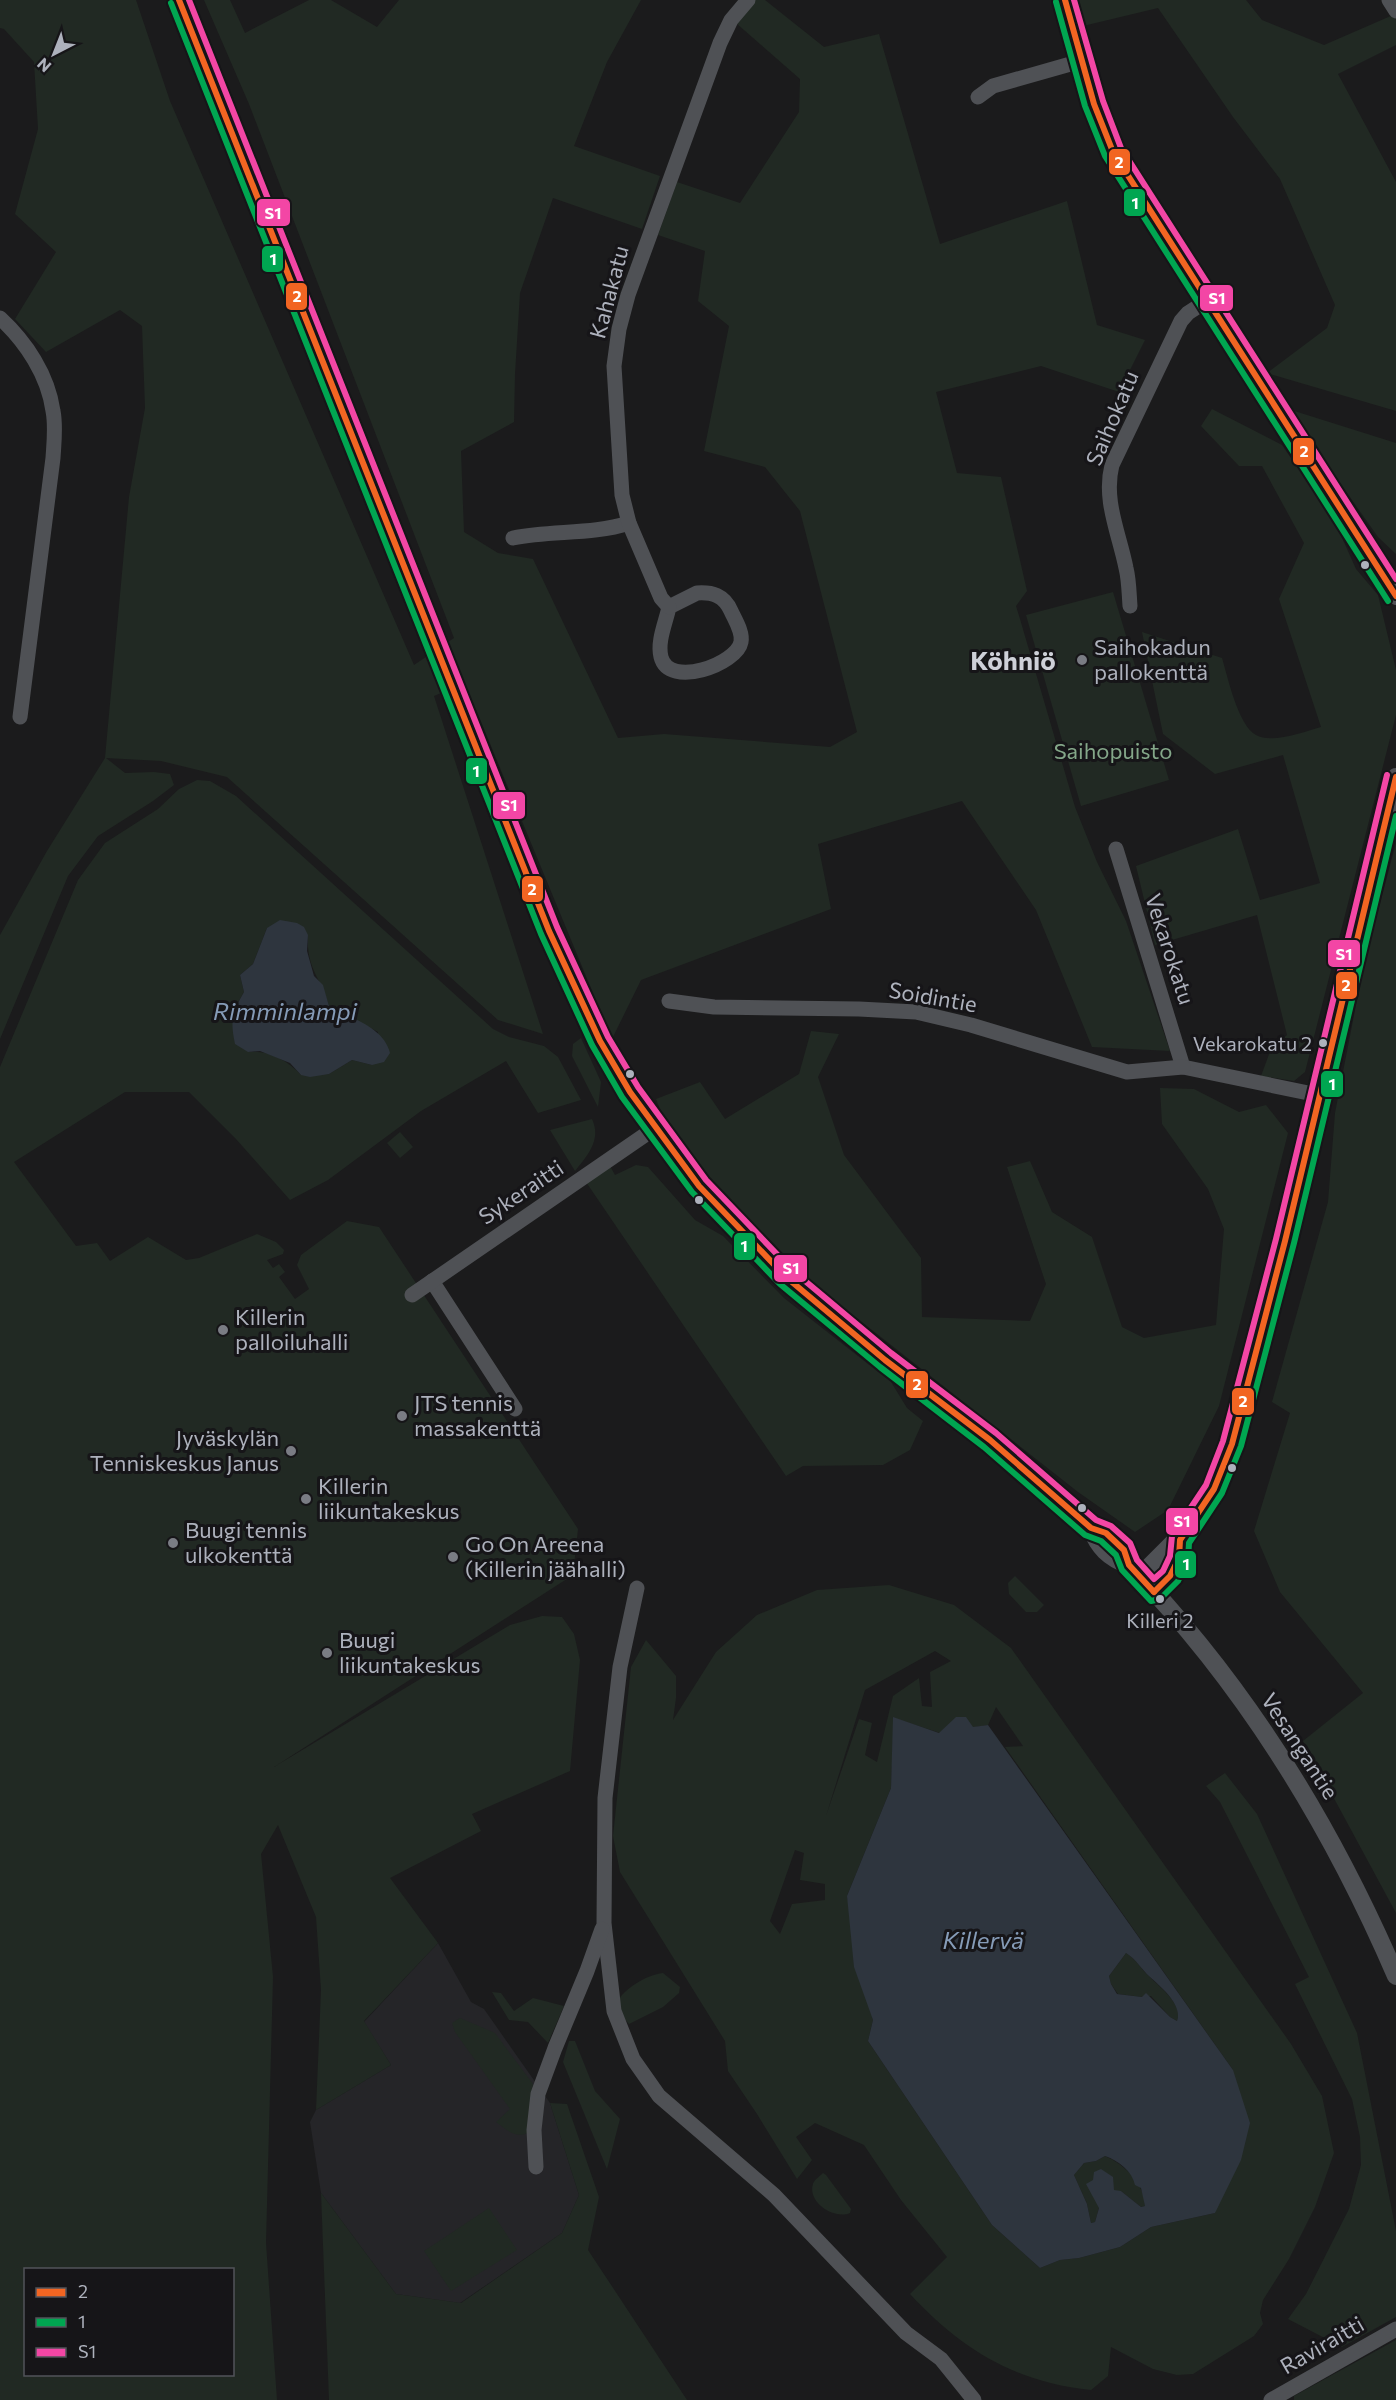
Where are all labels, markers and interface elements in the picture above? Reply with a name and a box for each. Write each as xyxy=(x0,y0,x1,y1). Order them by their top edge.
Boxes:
north arrow xyxy=(24,24,84,84)
text: N xyxy=(33,54,54,77)
line badge: 2 xyxy=(1108,148,1131,176)
text: 2 xyxy=(1114,152,1124,171)
line badge: 1 xyxy=(1123,188,1146,217)
text: 1 xyxy=(1131,193,1139,212)
line badge: S1 xyxy=(256,198,291,227)
text: S1 xyxy=(265,203,281,222)
street label: Kahakatu xyxy=(583,242,634,341)
line badge: 1 xyxy=(261,245,284,273)
text: 1 xyxy=(269,249,277,268)
line badge: 2 xyxy=(285,282,308,311)
line badge: S1 xyxy=(1199,284,1234,312)
text: 2 xyxy=(292,286,302,305)
text: S1 xyxy=(1209,288,1225,307)
street label: Saihokatu xyxy=(1079,366,1144,469)
line badge: 2 xyxy=(1292,437,1315,466)
text: 2 xyxy=(1299,441,1309,460)
unlabelled marker xyxy=(1359,559,1371,571)
place label: Saihokadun pallokenttä xyxy=(1094,633,1211,685)
district label: Köhniö xyxy=(970,644,1056,675)
marker: Saihokadun pallokenttä xyxy=(1075,653,1089,667)
park label: Saihopuisto xyxy=(1054,737,1172,764)
line badge: 1 xyxy=(465,757,488,785)
text: 1 xyxy=(472,761,480,780)
line badge: S1 xyxy=(492,791,526,820)
text: S1 xyxy=(501,795,517,814)
line badge: 2 xyxy=(521,875,544,903)
text: 2 xyxy=(527,879,537,898)
street label: Vekarokatu xyxy=(1140,890,1201,1008)
line badge: S1 xyxy=(1327,939,1361,968)
text: S1 xyxy=(1336,944,1352,963)
line badge: 2 xyxy=(1335,971,1358,1000)
street label: Soidintie xyxy=(887,975,979,1018)
text: 2 xyxy=(1341,975,1351,994)
water label: Rimminlampi xyxy=(213,996,358,1025)
place label: Vekarokatu 2 xyxy=(1193,1031,1312,1055)
marker: Vekarokatu 2 xyxy=(1317,1037,1329,1049)
unlabelled marker xyxy=(624,1068,636,1080)
line badge: 1 xyxy=(1320,1070,1344,1098)
text: 1 xyxy=(1328,1074,1336,1093)
street label: Sykeraitti xyxy=(473,1153,568,1230)
unlabelled marker xyxy=(693,1194,705,1206)
line badge: 1 xyxy=(733,1232,756,1261)
text: 1 xyxy=(740,1236,748,1255)
line badge: S1 xyxy=(773,1254,808,1283)
text: S1 xyxy=(783,1258,799,1277)
place label: Killerin palloiluhalli xyxy=(235,1303,348,1355)
marker: Killerin palloiluhalli xyxy=(216,1323,230,1337)
line badge: 2 xyxy=(905,1370,929,1399)
text: 2 xyxy=(912,1374,922,1393)
line badge: 2 xyxy=(1231,1387,1255,1416)
place label: JTS tennis massakenttä xyxy=(414,1389,541,1441)
text: 2 xyxy=(1238,1391,1248,1410)
marker: JTS tennis massakenttä xyxy=(395,1409,409,1423)
place label: Jyväskylän Tenniskeskus Janus xyxy=(90,1424,279,1476)
marker: Jyväskylän Tenniskeskus Janus xyxy=(284,1444,298,1458)
unlabelled marker xyxy=(1226,1462,1238,1474)
place label: Killerin liikuntakeskus xyxy=(318,1472,460,1524)
marker: Killerin liikuntakeskus xyxy=(299,1492,313,1506)
unlabelled marker xyxy=(1076,1502,1088,1514)
line badge: S1 xyxy=(1165,1507,1199,1536)
text: S1 xyxy=(1174,1511,1190,1530)
place label: Buugi tennis ulkokenttä xyxy=(185,1516,307,1568)
place label: Go On Areena (Killerin jäähalli) xyxy=(465,1530,626,1582)
marker: Buugi tennis ulkokenttä xyxy=(166,1536,180,1550)
marker: Go On Areena (Killerin jäähalli) xyxy=(446,1550,460,1564)
line badge: 1 xyxy=(1174,1550,1197,1579)
text: 1 xyxy=(1182,1554,1190,1573)
marker: Killeri 2 xyxy=(1154,1593,1166,1605)
place label: Killeri 2 xyxy=(1126,1608,1194,1632)
place label: Buugi liikuntakeskus xyxy=(339,1626,481,1678)
marker: Buugi liikuntakeskus xyxy=(320,1646,334,1660)
street label: Vesangantie xyxy=(1256,1687,1345,1804)
water label: Killervä xyxy=(942,1925,1024,1954)
legend xyxy=(24,2268,234,2376)
text: 2 xyxy=(78,2280,88,2302)
text: 1 xyxy=(78,2310,86,2332)
street label: Raviraitti xyxy=(1275,2310,1368,2379)
text: S1 xyxy=(78,2340,96,2362)

